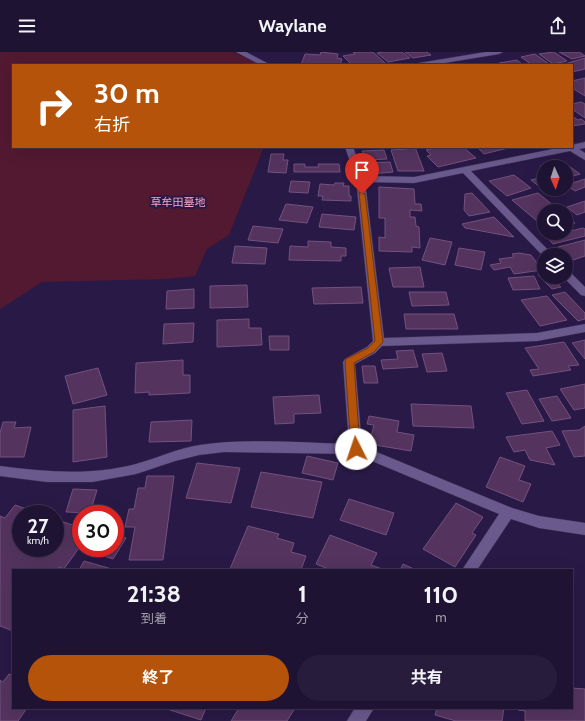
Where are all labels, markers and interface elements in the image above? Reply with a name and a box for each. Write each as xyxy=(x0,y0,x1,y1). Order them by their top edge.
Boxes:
icon: menu xyxy=(16,15,38,37)
text: Waylane xyxy=(259,15,326,37)
icon: share xyxy=(547,15,569,37)
text: 30 m xyxy=(94,76,160,110)
icon: right xyxy=(28,80,80,132)
text: 右折 xyxy=(94,114,130,136)
pin xyxy=(345,153,379,194)
icon: arrive xyxy=(351,159,373,181)
north arrow xyxy=(537,160,573,196)
map controls xyxy=(537,160,573,284)
park label: 草牟田墓地 xyxy=(151,195,206,209)
button: search xyxy=(537,204,573,240)
button: layers xyxy=(537,248,573,284)
position arrow xyxy=(335,428,377,470)
speed limit sign: 30 xyxy=(72,505,124,557)
text: 27 xyxy=(28,514,48,538)
text: km/h xyxy=(27,534,49,547)
text: 21:38 xyxy=(127,579,181,608)
text: 1 xyxy=(298,579,307,608)
text: 110 xyxy=(424,580,458,609)
text: m xyxy=(435,609,447,625)
text: 到着 xyxy=(141,610,167,626)
text: 分 xyxy=(296,610,309,626)
button: 終了 xyxy=(28,655,289,701)
button: 共有 xyxy=(297,655,557,701)

